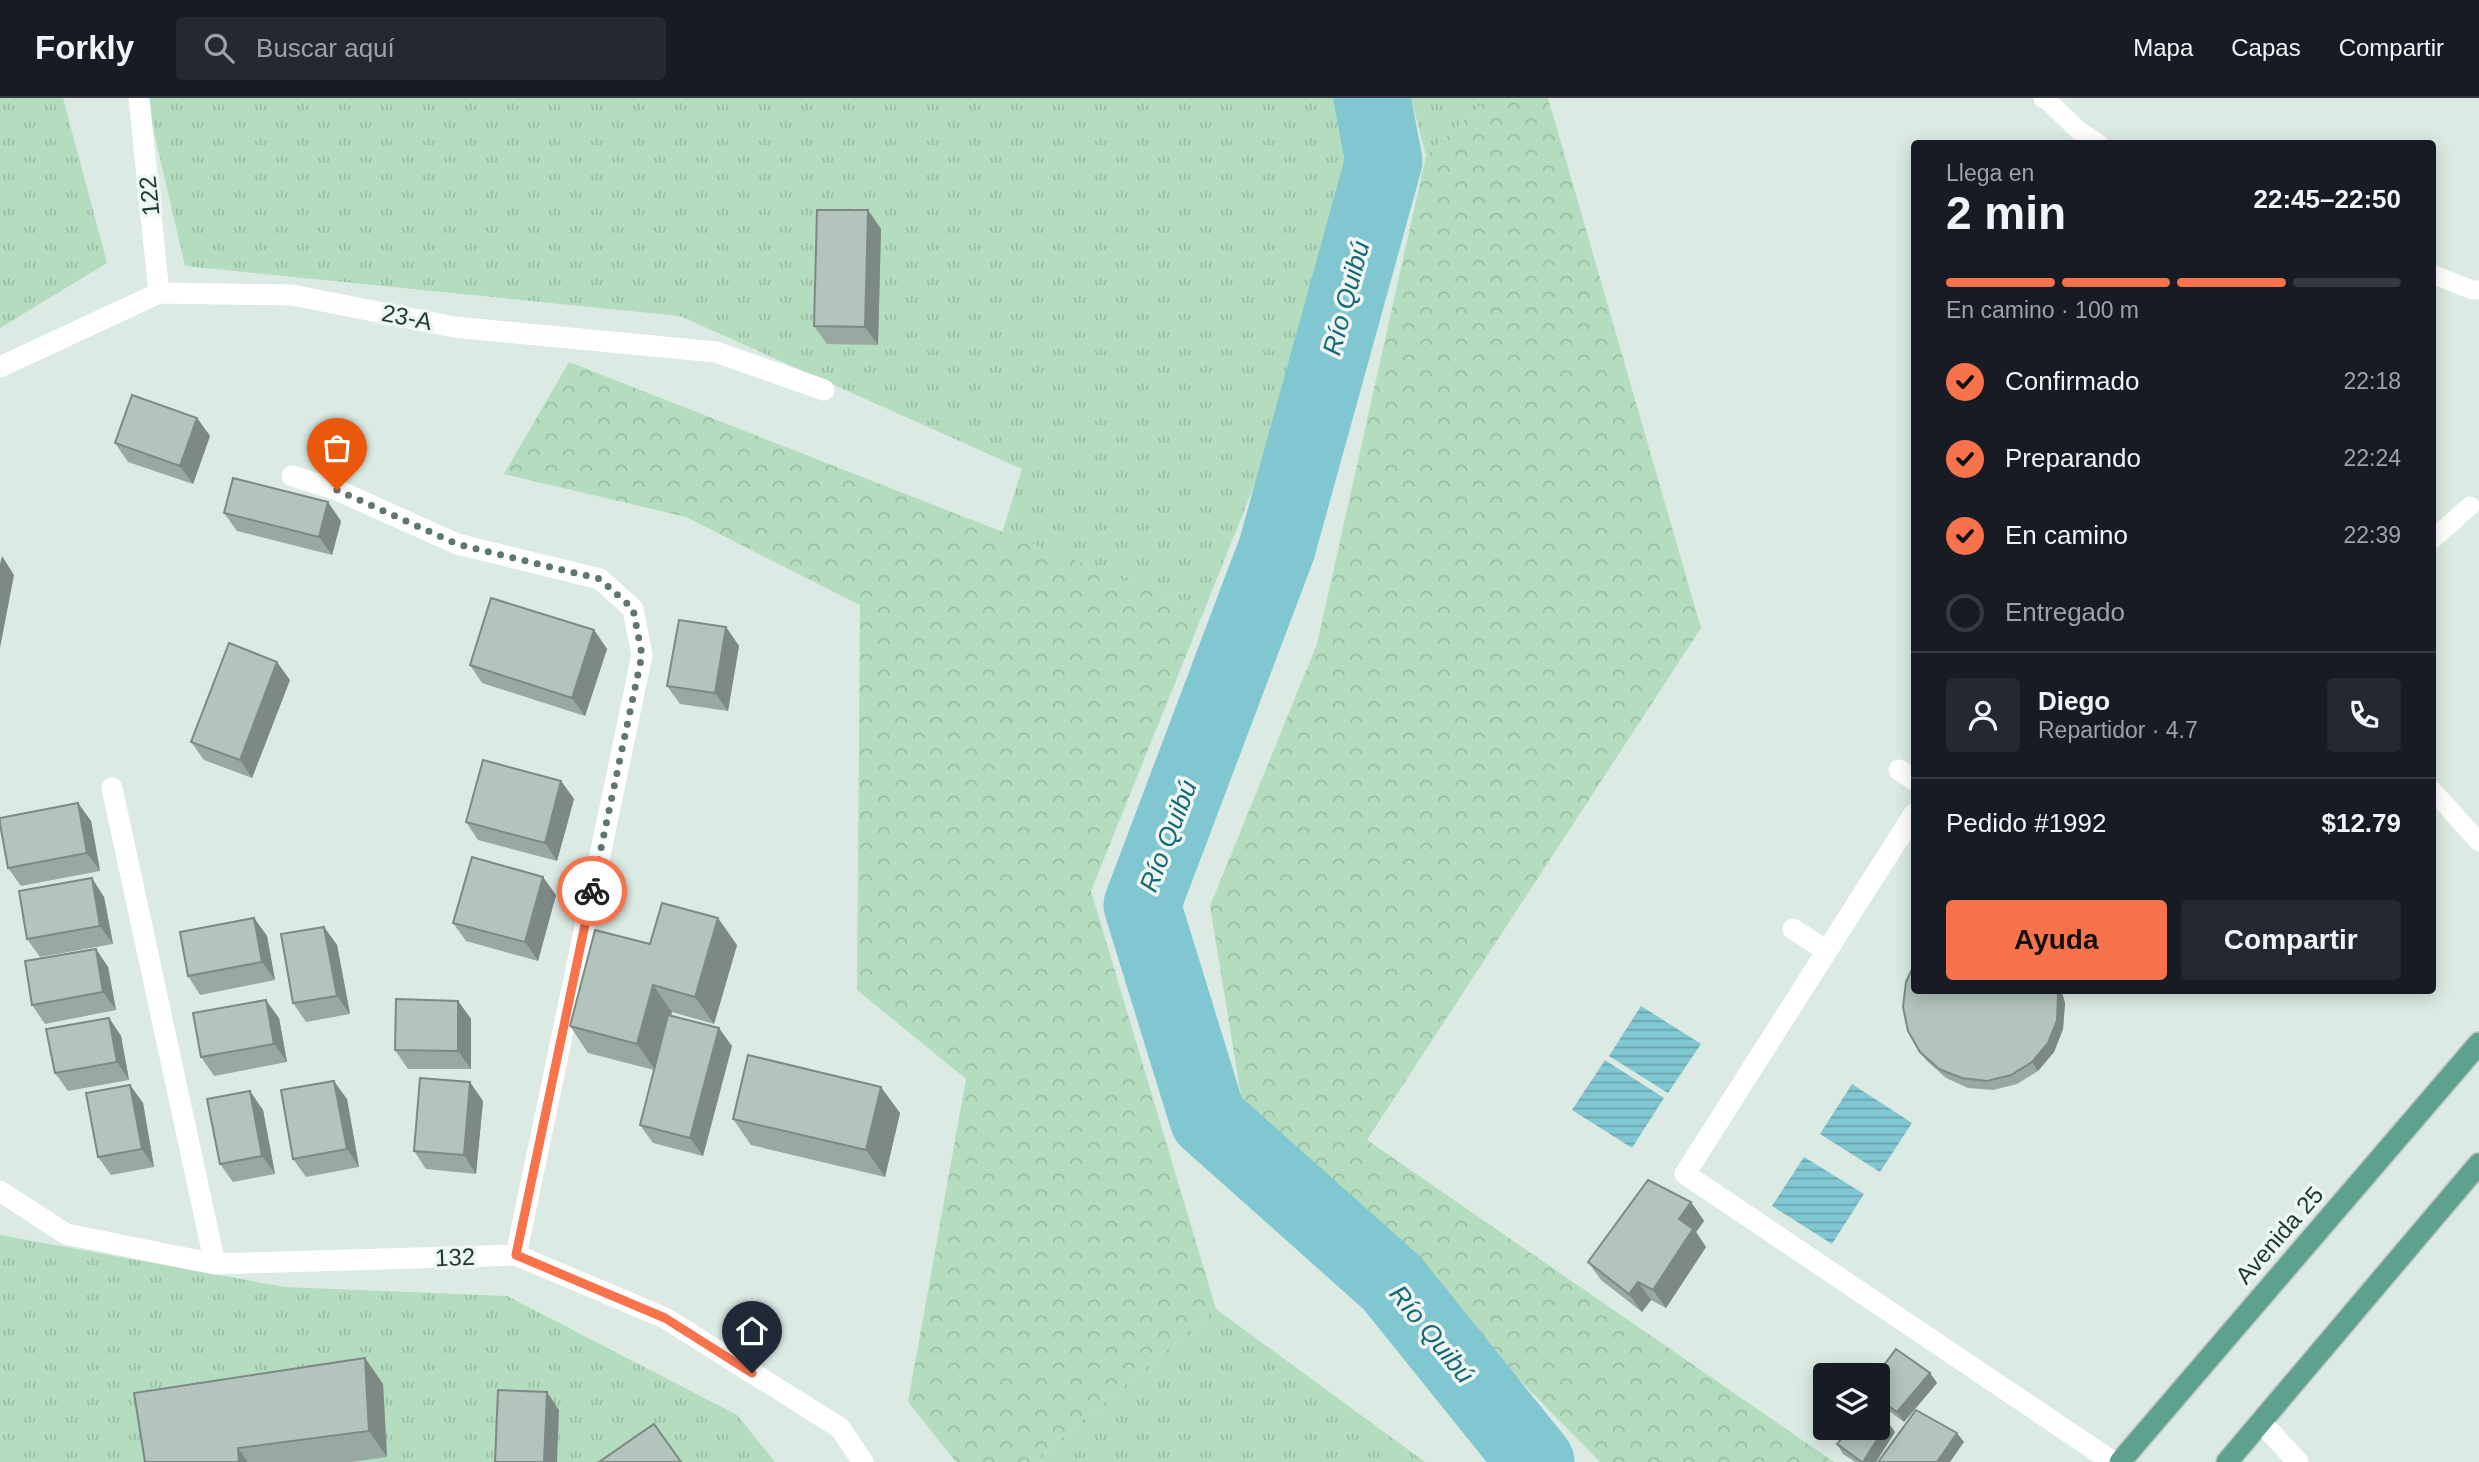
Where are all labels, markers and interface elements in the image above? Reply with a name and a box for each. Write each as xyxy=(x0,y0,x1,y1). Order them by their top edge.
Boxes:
search box xyxy=(176,17,666,80)
text: Forkly xyxy=(35,29,134,66)
icon: search xyxy=(200,29,238,67)
text: Buscar aquí xyxy=(256,33,395,63)
text: Mapa xyxy=(2133,34,2193,61)
text: Capas xyxy=(2231,34,2301,61)
text: Compartir xyxy=(2339,34,2444,61)
text: Llega en xyxy=(1946,160,2034,186)
street label: 122 xyxy=(133,175,165,217)
text: 22:45–22:50 xyxy=(2254,184,2401,214)
text: 2 min xyxy=(1946,187,2066,239)
water label: Río Quibú xyxy=(1316,238,1376,358)
text: En camino · 100 m xyxy=(1946,297,2139,323)
street label: 23-A xyxy=(380,299,434,335)
icon: check xyxy=(1946,363,1984,401)
text: Confirmado xyxy=(2005,366,2139,396)
text: 22:18 xyxy=(2343,368,2401,394)
pin xyxy=(307,418,367,490)
icon: bag xyxy=(318,429,356,467)
icon: check xyxy=(1946,440,1984,478)
text: Preparando xyxy=(2005,443,2141,473)
text: 22:24 xyxy=(2343,445,2401,471)
icon: check xyxy=(1946,517,1984,555)
text: En camino xyxy=(2005,520,2128,550)
text: 22:39 xyxy=(2343,522,2401,548)
text: Entregado xyxy=(2005,597,2125,627)
button: person xyxy=(1946,678,2020,752)
button: phone xyxy=(2327,678,2401,752)
text: Diego xyxy=(2038,686,2110,716)
text: Repartidor · 4.7 xyxy=(2038,717,2198,743)
water label: Río Quibú xyxy=(1133,776,1203,896)
text: Pedido #1992 xyxy=(1946,808,2106,838)
text: $12.79 xyxy=(2321,808,2401,838)
courier xyxy=(557,856,627,926)
icon: bike xyxy=(573,872,611,910)
button: Ayuda xyxy=(1946,900,2167,980)
button: Compartir xyxy=(2181,900,2401,980)
street label: Avenida 25 xyxy=(2230,1181,2328,1289)
street label: 132 xyxy=(435,1243,475,1271)
water label: Río Quibú xyxy=(1384,1279,1480,1389)
pin xyxy=(722,1301,782,1373)
icon: home xyxy=(733,1312,771,1350)
map controls xyxy=(1813,1363,1890,1440)
button: layers xyxy=(1813,1363,1890,1440)

